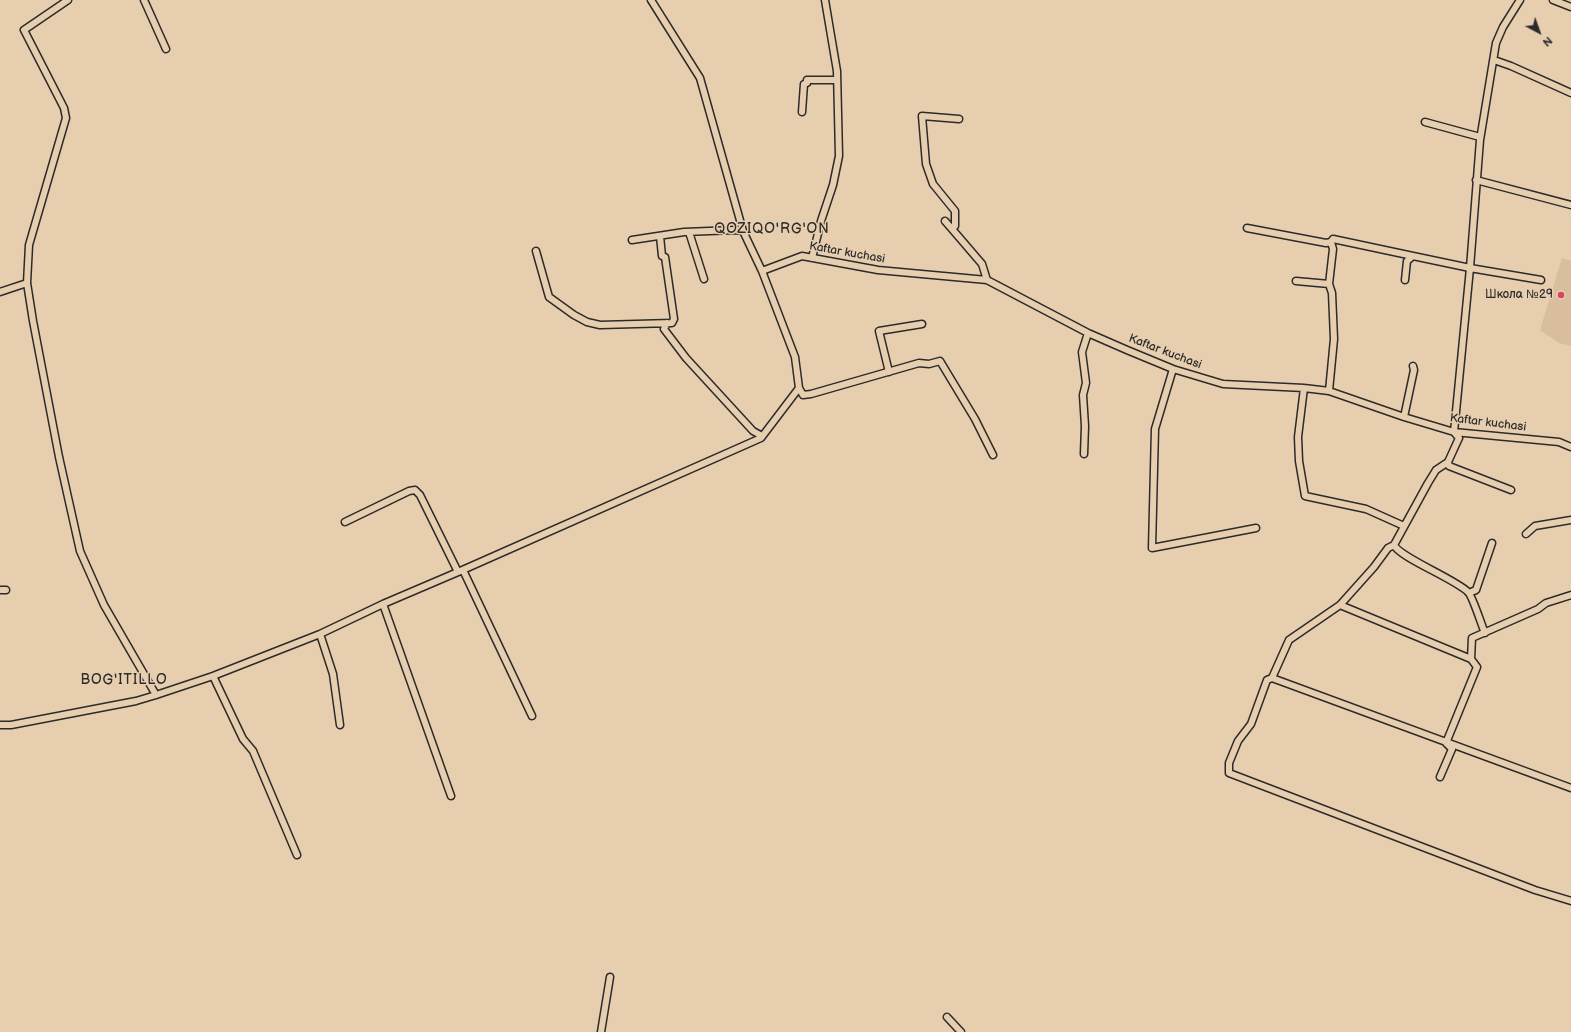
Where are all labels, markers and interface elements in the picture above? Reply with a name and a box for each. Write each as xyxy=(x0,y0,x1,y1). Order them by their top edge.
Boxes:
north arrow xyxy=(1519,12,1559,52)
text: N xyxy=(1540,34,1555,49)
district label: QOZIQO'RG'ON xyxy=(714,221,830,237)
street label: Kaftar kuchasi xyxy=(808,239,886,267)
place label: Школа №29 xyxy=(1485,288,1553,302)
marker: Школа №29 xyxy=(1556,290,1566,300)
street label: Kaftar kuchasi xyxy=(1127,332,1203,372)
street label: Kaftar kuchasi xyxy=(1449,411,1527,435)
district label: BOG'ITILLO xyxy=(80,672,168,688)

